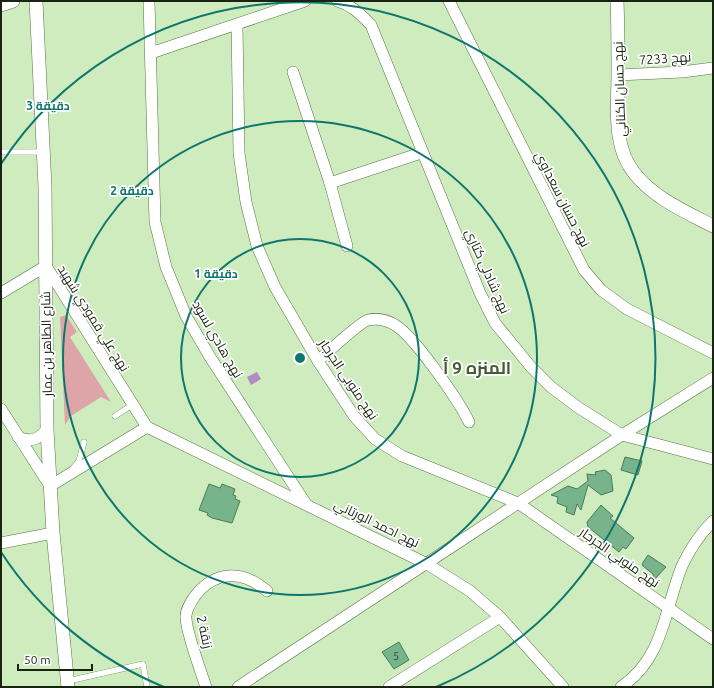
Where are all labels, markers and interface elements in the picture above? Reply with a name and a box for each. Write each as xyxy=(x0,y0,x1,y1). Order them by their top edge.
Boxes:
street label: نهج حسان الكناني xyxy=(610,41,632,137)
street label: نهج 7233 xyxy=(638,49,692,69)
text: 3 دقيقة xyxy=(26,99,70,113)
street label: نهج حسان سعداوي xyxy=(529,149,593,251)
text: 2 دقيقة xyxy=(110,184,154,198)
street label: نهج شادلي كتاري xyxy=(459,227,513,317)
street label: نهج علي قمودي شهيد xyxy=(52,262,132,376)
text: 1 دقيقة xyxy=(194,267,238,281)
street label: شارع الطاهر بن عمار xyxy=(38,291,56,398)
street label: نهج هادي لسود xyxy=(187,298,246,382)
street label: نهج منوبي الجرجار xyxy=(313,335,381,424)
centre of rings xyxy=(293,351,307,365)
district label: المنزه 9 أ xyxy=(443,356,511,378)
street label: نهج احمد الورتاني xyxy=(330,496,422,553)
street label: نهج منوبي الجرجار xyxy=(574,524,663,593)
street label: زنقة 2 xyxy=(193,614,216,650)
scale bar xyxy=(18,646,92,672)
house number: 5 xyxy=(393,650,399,662)
text: 50 m xyxy=(24,653,51,666)

